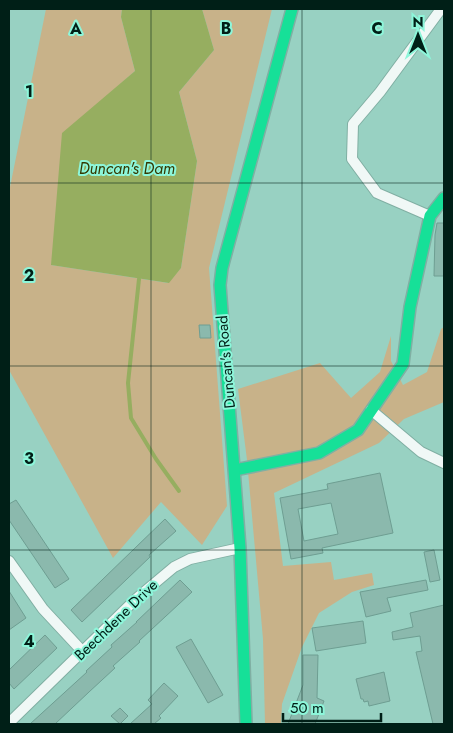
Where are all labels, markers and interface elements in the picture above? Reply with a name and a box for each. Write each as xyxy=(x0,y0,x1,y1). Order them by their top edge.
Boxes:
north arrow xyxy=(393,10,443,60)
text: N xyxy=(412,12,424,32)
text: A xyxy=(69,17,82,40)
text: B xyxy=(221,17,231,40)
text: C xyxy=(371,17,383,40)
text: 1 xyxy=(25,80,33,103)
water label: Duncan's Dam xyxy=(79,157,175,180)
text: 2 xyxy=(24,264,34,287)
street label: Duncan's Road xyxy=(211,315,241,409)
text: 3 xyxy=(24,447,34,470)
street label: Beechdene Drive xyxy=(69,574,163,666)
text: 4 xyxy=(23,630,35,653)
scale bar xyxy=(283,690,380,722)
text: 50 m xyxy=(290,697,324,719)

